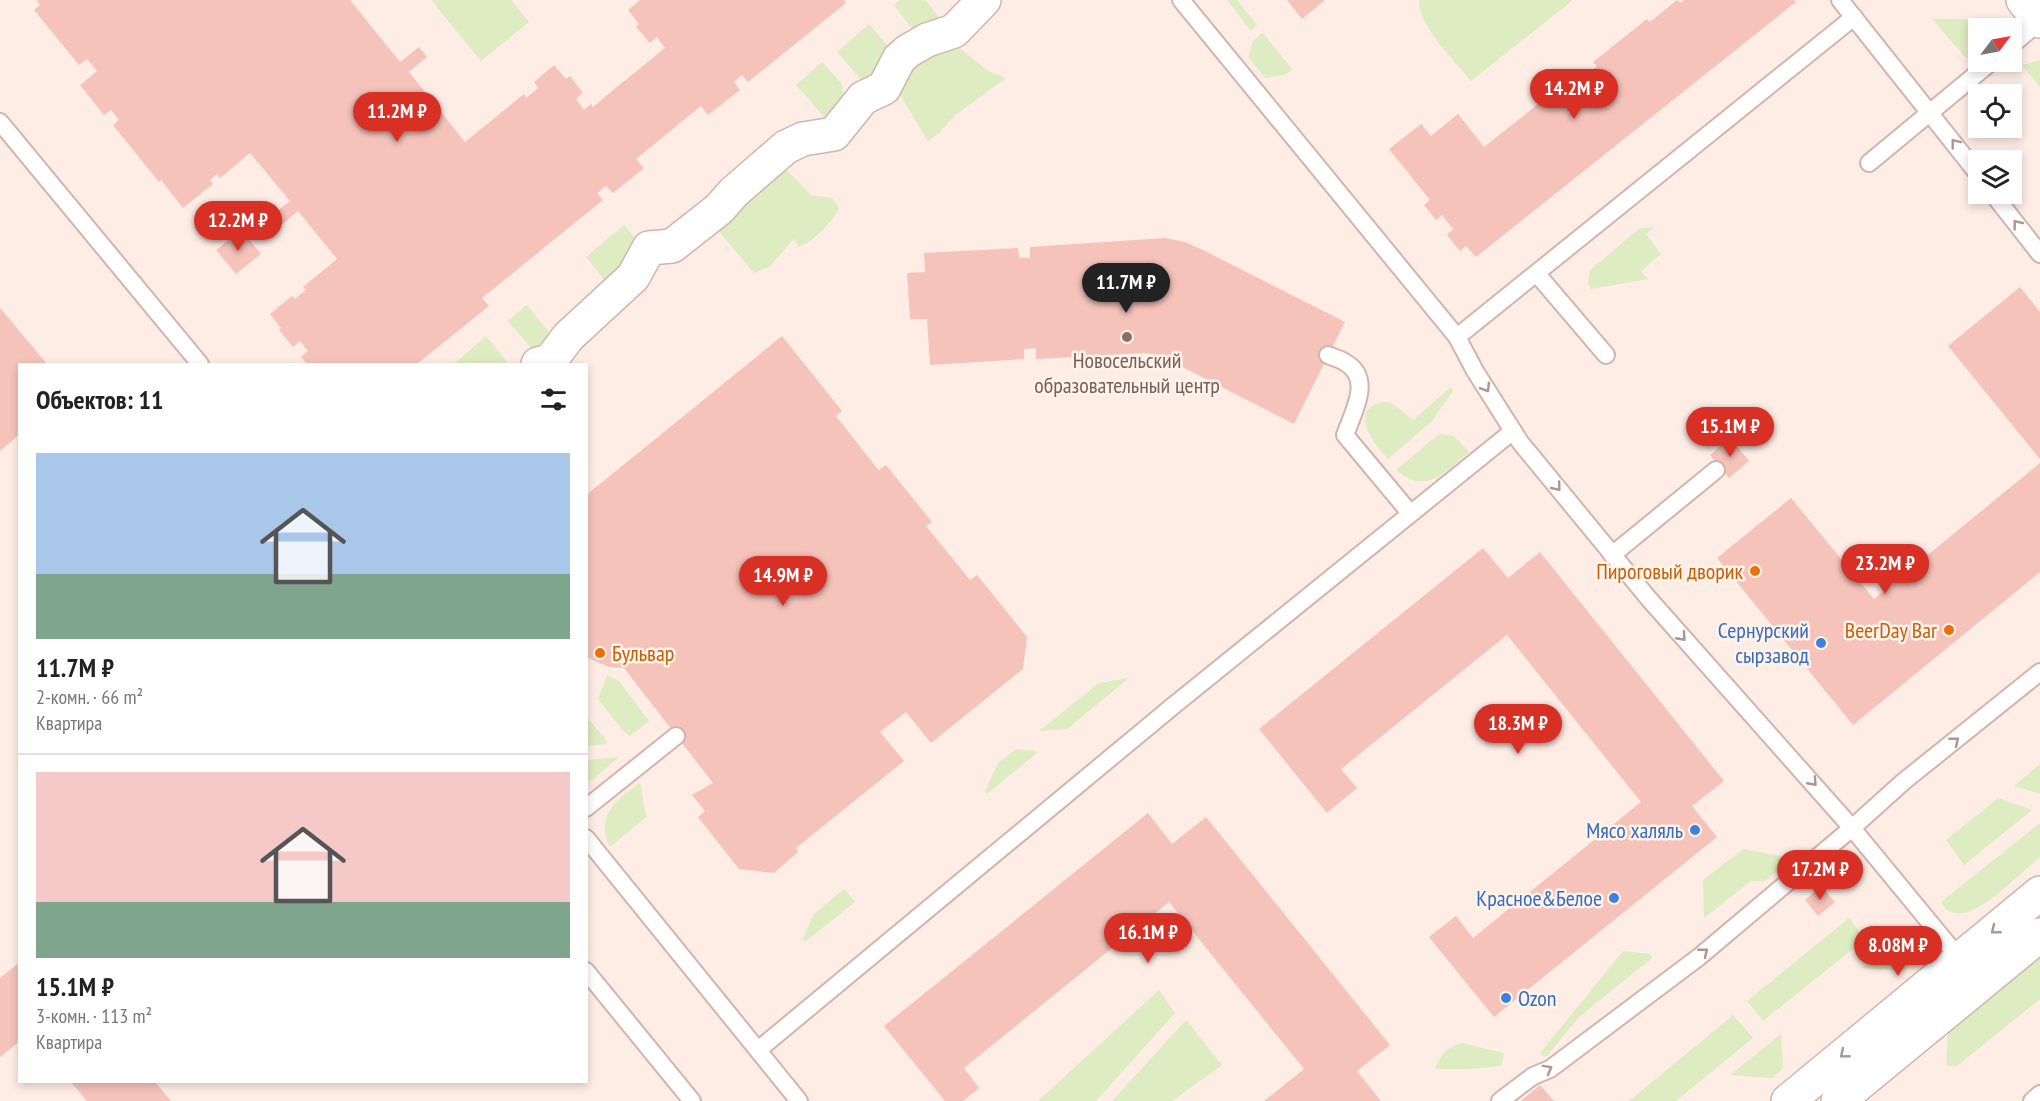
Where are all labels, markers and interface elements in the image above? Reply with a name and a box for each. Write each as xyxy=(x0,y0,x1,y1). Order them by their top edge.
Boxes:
north arrow xyxy=(1968,18,2022,72)
map controls xyxy=(1968,18,2022,204)
pin: 14.2M ₽ xyxy=(1519,69,1629,120)
text: 14.2M ₽ xyxy=(1544,75,1604,101)
button: locate xyxy=(1968,84,2022,138)
pin: 11.2M ₽ xyxy=(342,92,452,143)
text: 11.2M ₽ xyxy=(367,98,427,124)
one-way arrow xyxy=(1951,139,1962,150)
button: layers xyxy=(1968,150,2022,204)
pin: 12.2M ₽ xyxy=(183,201,293,252)
text: 12.2M ₽ xyxy=(208,207,268,233)
one-way arrow xyxy=(2013,220,2024,231)
pin: 11.7M ₽ xyxy=(1071,263,1181,314)
text: 11.7M ₽ xyxy=(1096,269,1156,295)
marker: Новосельский образовательный центр xyxy=(1120,330,1134,344)
place label: Новосельский образовательный центр xyxy=(1034,346,1220,399)
one-way arrow xyxy=(1479,382,1491,392)
text: Объектов: 11 xyxy=(36,383,163,416)
icon: filters xyxy=(537,383,570,416)
pin: 15.1M ₽ xyxy=(1675,407,1785,458)
text: 15.1M ₽ xyxy=(1700,413,1760,439)
one-way arrow xyxy=(1550,480,1561,491)
icon: home xyxy=(249,492,357,600)
pin: 23.2M ₽ xyxy=(1830,544,1940,595)
text: 23.2M ₽ xyxy=(1855,550,1915,576)
pin: 14.9M ₽ xyxy=(728,556,838,607)
place label: Пироговый дворик xyxy=(1596,557,1743,585)
text: 14.9M ₽ xyxy=(753,562,813,588)
marker: Пироговый дворик xyxy=(1748,564,1762,578)
place label: Сернурский сырзавод xyxy=(1718,616,1809,669)
place label: BeerDay Bar xyxy=(1845,616,1937,644)
marker: BeerDay Bar xyxy=(1942,623,1956,637)
one-way arrow xyxy=(1675,630,1686,640)
marker: Сернурский сырзавод xyxy=(1814,636,1828,650)
place label: Бульвар xyxy=(612,639,674,667)
marker: Бульвар xyxy=(593,646,607,660)
text: 11.7M ₽ xyxy=(36,651,114,684)
text: 2-комн. · 66 m² xyxy=(36,684,143,710)
pin: 18.3M ₽ xyxy=(1463,704,1573,755)
text: Квартира xyxy=(36,710,102,736)
text: 18.3M ₽ xyxy=(1488,710,1548,736)
one-way arrow xyxy=(1948,737,1959,748)
one-way arrow xyxy=(1806,775,1817,785)
icon: home xyxy=(249,811,357,919)
place label: Мясо халяль xyxy=(1586,816,1683,844)
marker: Мясо халяль xyxy=(1688,823,1702,837)
pin: 17.2M ₽ xyxy=(1765,850,1875,901)
text: 17.2M ₽ xyxy=(1791,856,1849,882)
place label: Красное&Белое xyxy=(1476,884,1602,912)
marker: Красное&Белое xyxy=(1607,891,1621,905)
pin: 16.1M ₽ xyxy=(1093,913,1203,964)
text: 16.1M ₽ xyxy=(1118,919,1178,945)
one-way arrow xyxy=(1991,923,2002,934)
pin: 8.08M ₽ xyxy=(1843,926,1953,977)
text: 8.08M ₽ xyxy=(1868,932,1928,958)
one-way arrow xyxy=(1697,948,1708,959)
text: 15.1M ₽ xyxy=(36,970,114,1003)
place label: Ozon xyxy=(1518,984,1557,1012)
marker: Ozon xyxy=(1499,991,1513,1005)
text: 3-комн. · 113 m² xyxy=(36,1003,152,1029)
text: Квартира xyxy=(36,1029,102,1055)
one-way arrow xyxy=(1840,1047,1851,1058)
one-way arrow xyxy=(1542,1065,1552,1076)

